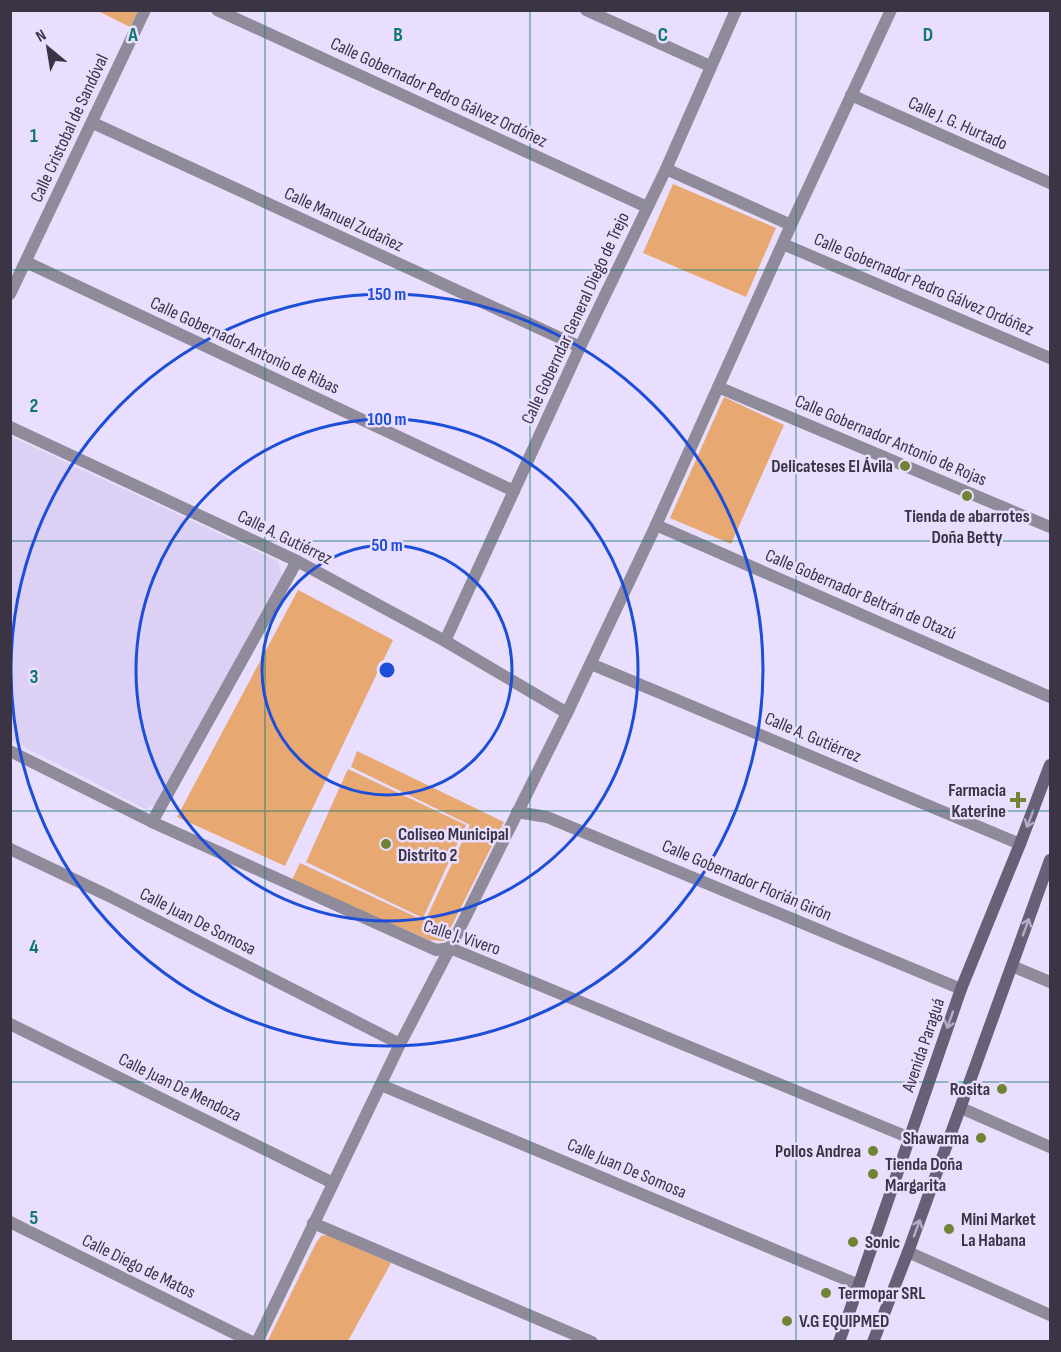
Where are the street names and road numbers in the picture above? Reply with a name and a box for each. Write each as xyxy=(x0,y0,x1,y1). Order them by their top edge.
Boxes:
street label: Calle Gobernador Pedro Gálvez Ordóñez xyxy=(327,33,551,152)
street label: Calle Cristobal de Sandóval xyxy=(26,51,113,206)
street label: Calle J. G. Hurtado xyxy=(905,92,1011,155)
street label: Calle Manuel Zudañez xyxy=(281,183,407,256)
street label: Calle Goberndar General Diego de Trejo xyxy=(517,209,634,427)
street label: Calle Gobernador Pedro Gálvez Ordóñez xyxy=(811,229,1037,341)
street label: Calle Gobernador Antonio de Ribas xyxy=(147,292,343,399)
street label: Calle Gobernador Antonio de Rojas xyxy=(792,391,990,490)
street label: Calle A. Gutiérrez xyxy=(234,506,336,570)
street label: Calle Gobernador Beltrán de Otazú xyxy=(762,545,959,644)
street label: Calle A. Gutiérrez xyxy=(761,708,865,767)
street label: Calle Gobernador Florián Girón xyxy=(659,835,835,926)
street label: Calle Juan De Somosa xyxy=(136,883,259,960)
street label: Calle J. Vivero xyxy=(421,915,503,960)
street label: Avenida Paraguá xyxy=(897,996,949,1096)
street label: Calle Juan De Mendoza xyxy=(115,1049,245,1126)
street label: Calle Juan De Somosa xyxy=(564,1134,690,1203)
street label: Calle Diego de Matos xyxy=(79,1230,199,1303)

